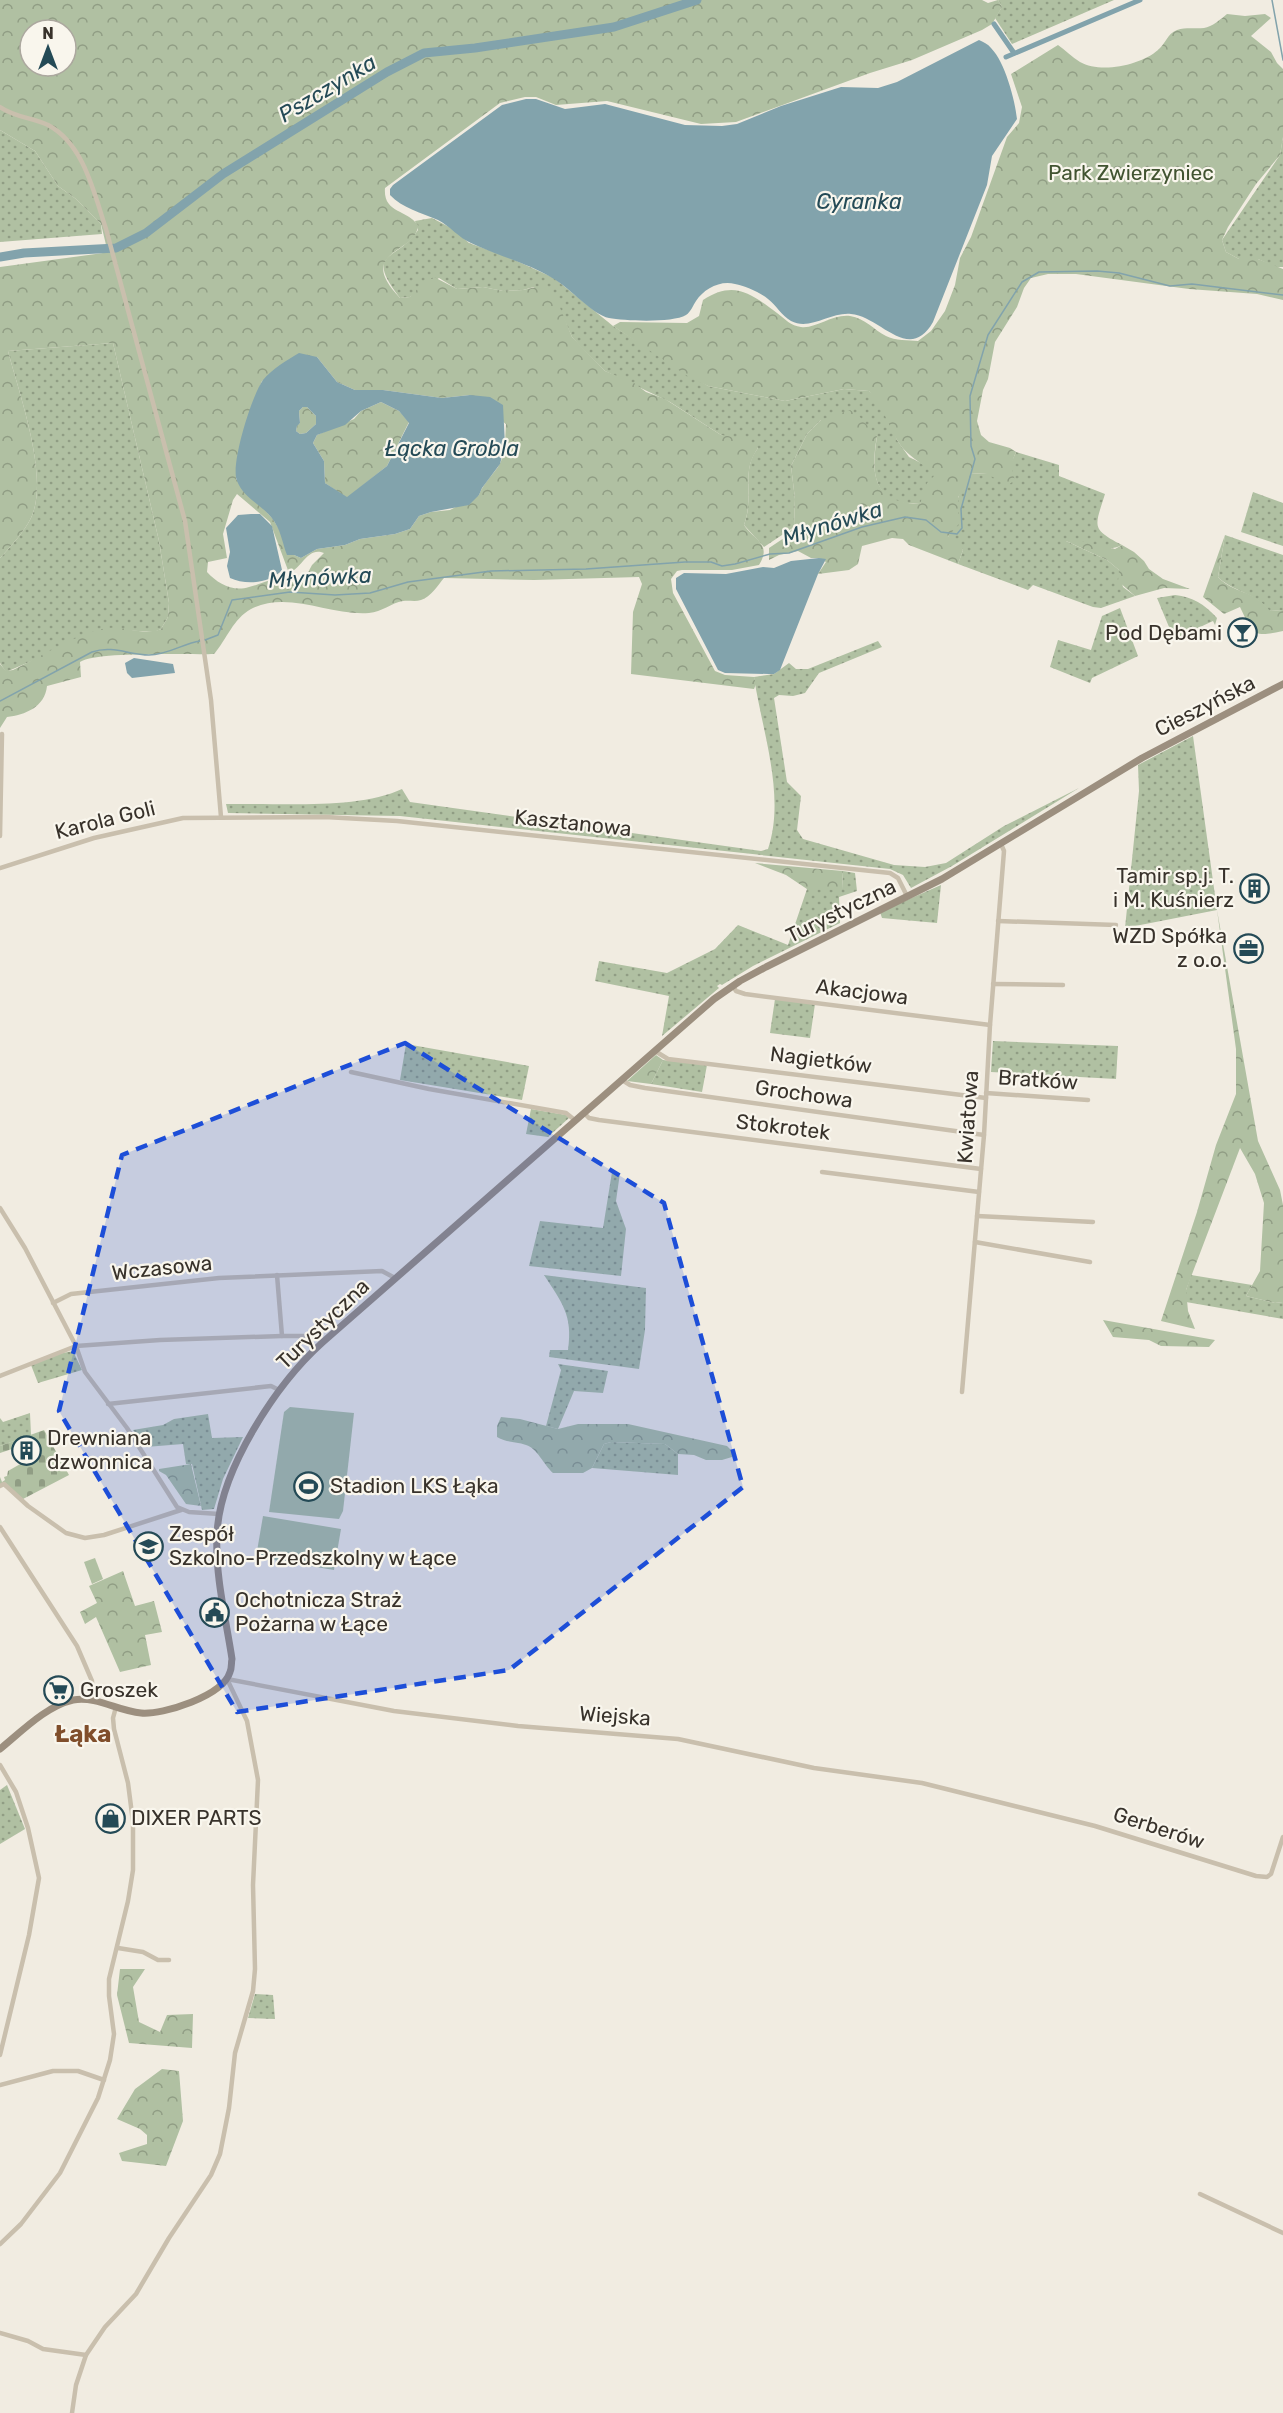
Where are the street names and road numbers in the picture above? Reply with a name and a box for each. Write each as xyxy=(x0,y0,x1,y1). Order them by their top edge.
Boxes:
street label: Cieszyńska xyxy=(1150,670,1259,742)
street label: Karola Goli xyxy=(52,795,158,844)
street label: Kasztanowa xyxy=(513,804,633,841)
street label: Turystyczna xyxy=(782,873,900,948)
street label: Akacjowa xyxy=(814,973,910,1010)
street label: Nagietków xyxy=(769,1041,874,1078)
street label: Bratków xyxy=(997,1064,1079,1095)
street label: Kwiatowa xyxy=(952,1070,983,1164)
street label: Grochowa xyxy=(754,1074,855,1113)
street label: Stokrotek xyxy=(735,1108,832,1145)
street label: Wczasowa xyxy=(110,1250,213,1285)
street label: Turystyczna xyxy=(271,1273,374,1374)
street label: Wiejska xyxy=(578,1701,652,1730)
street label: Gerberów xyxy=(1110,1801,1208,1854)

